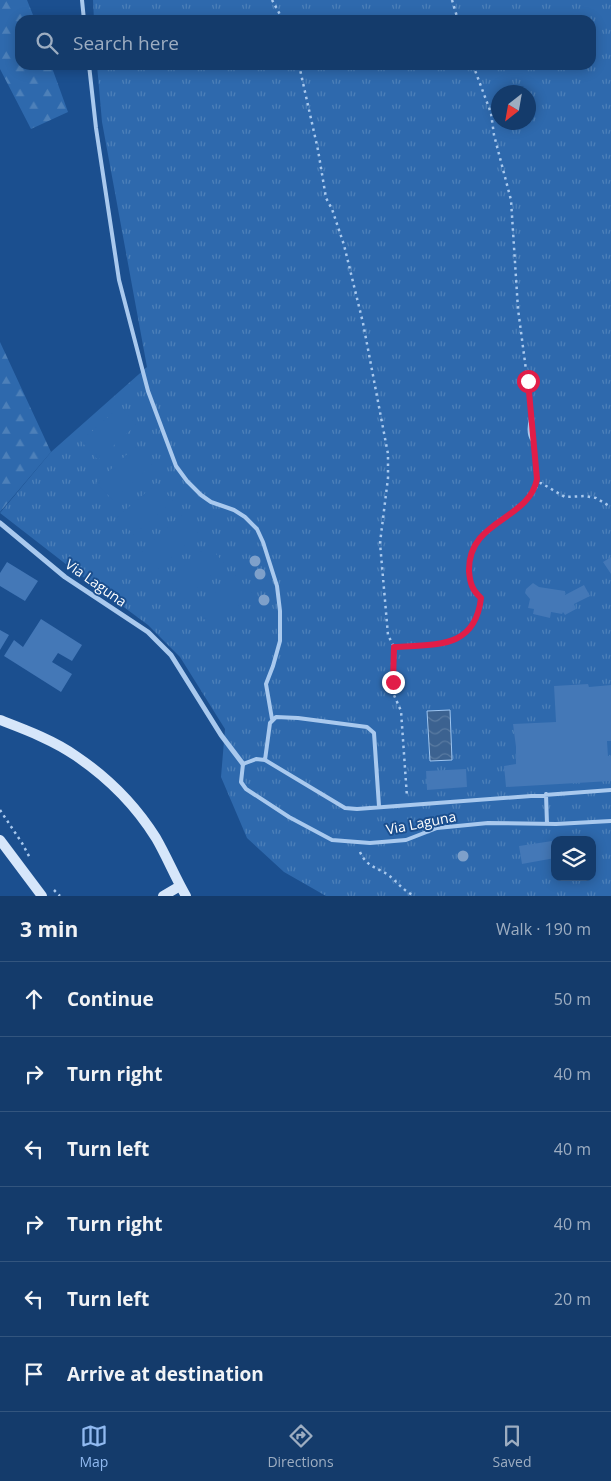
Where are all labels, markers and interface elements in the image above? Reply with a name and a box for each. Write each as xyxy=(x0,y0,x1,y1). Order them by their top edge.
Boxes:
search box xyxy=(15,15,596,70)
icon: search xyxy=(33,29,61,57)
text: Search here xyxy=(73,30,179,56)
north arrow xyxy=(491,85,536,130)
route start xyxy=(517,370,540,393)
street label: Via Laguna xyxy=(62,554,131,611)
route end xyxy=(382,671,405,694)
street label: Via Laguna xyxy=(384,806,458,839)
map controls xyxy=(551,836,596,881)
button: layers xyxy=(551,836,596,881)
text: 3 min xyxy=(20,915,78,943)
text: Walk · 190 m xyxy=(496,918,591,940)
icon: ahead xyxy=(20,985,48,1013)
text: Continue xyxy=(67,986,154,1012)
text: 50 m xyxy=(554,988,591,1010)
icon: right xyxy=(20,1060,48,1088)
text: Turn right xyxy=(67,1061,162,1087)
text: 40 m xyxy=(554,1063,591,1085)
icon: left xyxy=(20,1135,48,1163)
text: Turn left xyxy=(67,1136,149,1162)
text: 40 m xyxy=(554,1138,591,1160)
icon: right xyxy=(20,1210,48,1238)
text: Turn right xyxy=(67,1211,162,1237)
text: 40 m xyxy=(554,1213,591,1235)
icon: left xyxy=(20,1285,48,1313)
text: Turn left xyxy=(67,1286,149,1312)
text: 20 m xyxy=(554,1288,591,1310)
icon: arrive xyxy=(20,1360,48,1388)
text: Arrive at destination xyxy=(67,1361,264,1387)
tab: Map xyxy=(79,1422,108,1471)
tab: Directions xyxy=(267,1422,334,1471)
tab: Saved xyxy=(493,1422,531,1471)

